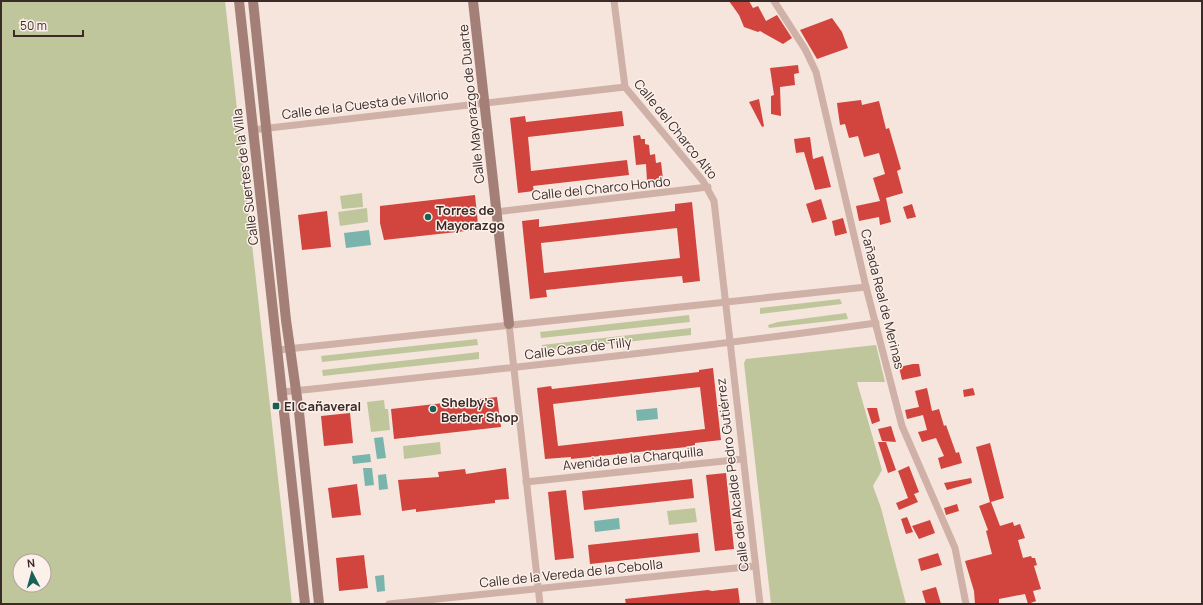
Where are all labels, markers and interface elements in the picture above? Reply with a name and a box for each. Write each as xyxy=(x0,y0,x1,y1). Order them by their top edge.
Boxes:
scale bar xyxy=(14,12,83,38)
text: 50 m xyxy=(20,17,47,34)
street label: Calle Mayorazgo de Duarte xyxy=(454,23,488,185)
street label: Calle del Charco Alto xyxy=(630,75,722,183)
street label: Calle de la Cuesta de Villorio xyxy=(281,85,450,123)
street label: Calle Suertes de la Villa xyxy=(228,108,262,246)
street label: Calle del Charco Hondo xyxy=(531,172,672,204)
place label: Torres de Mayorazgo xyxy=(436,201,505,234)
marker: Torres de Mayorazgo xyxy=(423,212,433,222)
street label: Cañada Real de Merinas xyxy=(857,227,909,371)
street label: Calle Casa de Tilly xyxy=(524,332,633,363)
street label: Calle del Alcalde Pedro Gutiérrez xyxy=(711,377,753,573)
place label: Shelby’s Berber Shop xyxy=(441,393,519,426)
place label: El Cañaveral xyxy=(284,397,361,415)
marker: El Cañaveral xyxy=(271,401,281,411)
marker: Shelby’s Berber Shop xyxy=(428,404,438,414)
street label: Avenida de la Charquilla xyxy=(562,442,704,474)
north arrow xyxy=(12,553,52,593)
street label: Calle de la Vereda de la Cebolla xyxy=(478,554,664,592)
text: N xyxy=(26,555,36,570)

